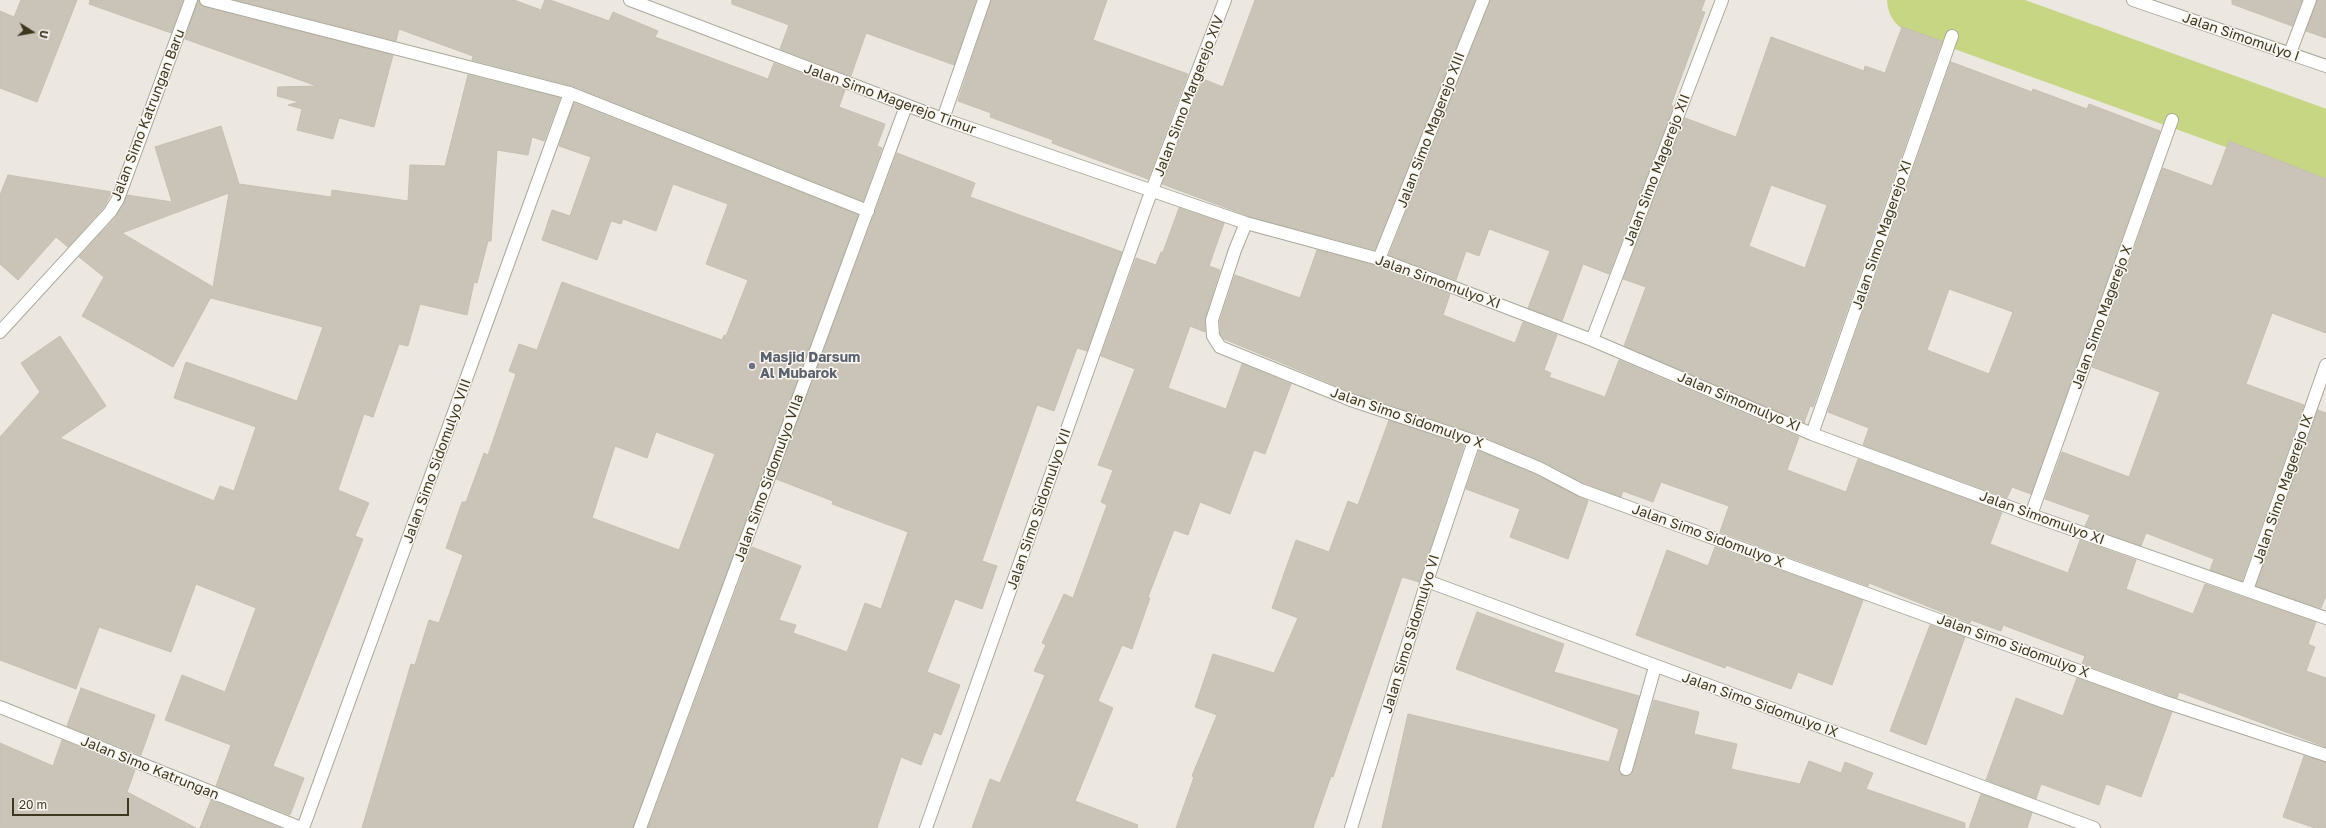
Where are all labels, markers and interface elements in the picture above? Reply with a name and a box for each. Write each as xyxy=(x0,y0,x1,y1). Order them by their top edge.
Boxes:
street label: Jalan Simomulyo I xyxy=(2180,9,2302,65)
north arrow xyxy=(12,12,52,52)
street label: Jalan Simo Margerejo XIV xyxy=(1150,13,1228,179)
street label: Jalan Simo Katrungan Baru xyxy=(107,27,189,203)
text: U xyxy=(37,29,51,40)
street label: Jalan Simo Magerejo XIII xyxy=(1394,50,1468,210)
street label: Jalan Simo Magerejo Timur xyxy=(802,60,978,138)
street label: Jalan Simo Magerejo XII xyxy=(1620,92,1694,248)
street label: Jalan Simo Magerejo XI xyxy=(1849,158,1915,312)
street label: Jalan Simo Magerejo X xyxy=(2068,243,2136,391)
street label: Jalan Simomulyo XI xyxy=(1373,252,1503,312)
place label: Masjid Darsum Al Mubarok xyxy=(760,350,860,382)
marker: Masjid Darsum Al Mubarok xyxy=(747,361,757,371)
street label: Jalan Simomulyo XI xyxy=(1675,369,1803,435)
street label: Jalan Simo Sidomulyo VIII xyxy=(399,376,475,546)
street label: Jalan Simo Sidomulyo X xyxy=(1328,384,1486,452)
street label: Jalan Simo Sidomulyo VIIa xyxy=(731,392,807,564)
street label: Jalan Simo Magerejo IX xyxy=(2250,412,2316,566)
street label: Jalan Simo Sidomulyo VII xyxy=(1003,426,1075,592)
street label: Jalan Simomulyo XI xyxy=(1977,488,2107,548)
street label: Jalan Simo Sidomulyo X xyxy=(1630,501,1786,571)
street label: Jalan Simo Sidomulyo VI xyxy=(1379,553,1443,715)
street label: Jalan Simo Sidomulyo X xyxy=(1935,611,2091,681)
street label: Jalan Simo Sidomulyo IX xyxy=(1680,669,1840,741)
street label: Jalan Simo Katrungan xyxy=(78,733,222,803)
scale bar xyxy=(14,790,131,816)
text: 20 m xyxy=(19,797,47,812)

